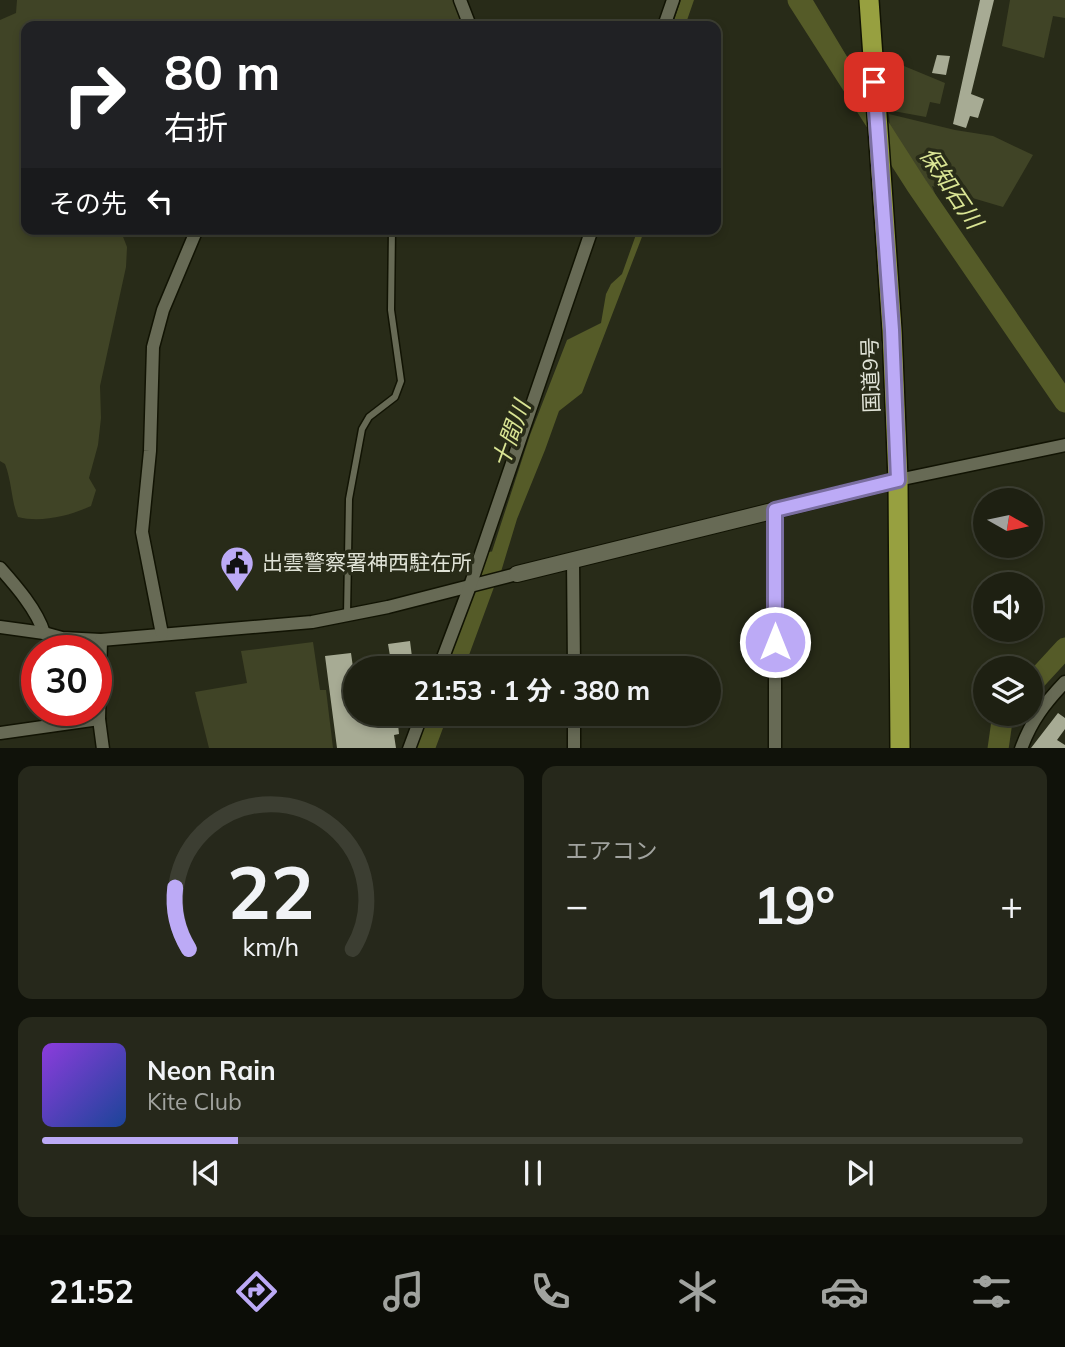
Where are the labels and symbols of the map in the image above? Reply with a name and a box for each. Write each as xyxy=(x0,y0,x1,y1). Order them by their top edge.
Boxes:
pin xyxy=(844,52,904,112)
water label: 保知石川 xyxy=(914,141,991,236)
street label: 国道9号 xyxy=(856,337,884,413)
water label: 十間川 xyxy=(485,394,537,471)
north arrow xyxy=(973,488,1043,558)
public building icon: 出雲警察署神西駐在所 xyxy=(218,544,256,593)
place label: 出雲警察署神西駐在所 xyxy=(262,549,472,575)
position arrow xyxy=(738,605,812,679)
speed limit sign: 30 xyxy=(21,635,112,726)

